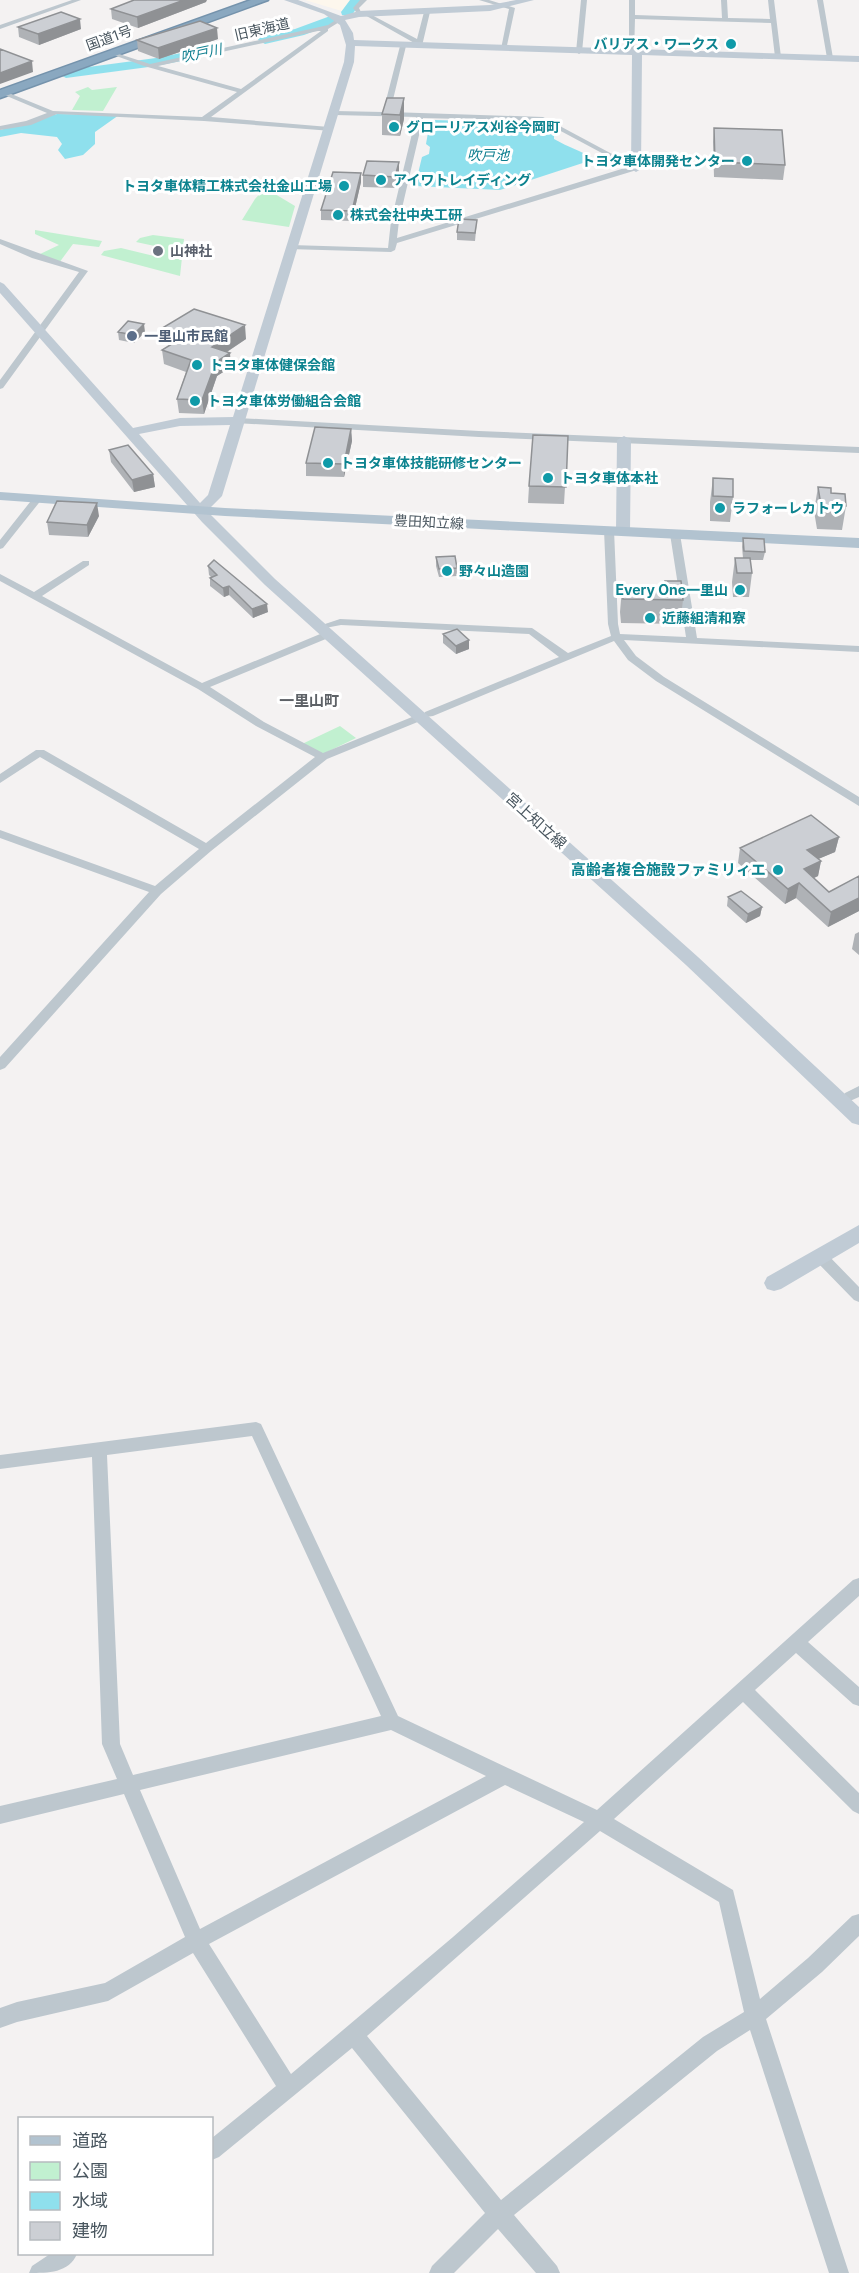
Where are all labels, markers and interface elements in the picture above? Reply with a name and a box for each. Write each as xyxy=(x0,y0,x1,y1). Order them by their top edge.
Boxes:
street label: 旧東海道 xyxy=(233,14,291,43)
street label: 国道1号 xyxy=(84,21,134,54)
place label: バリアス・ワークス xyxy=(593,35,719,52)
marker: バリアス・ワークス xyxy=(724,37,738,51)
water label: 吹戸川 xyxy=(179,39,225,65)
place label: グローリアス刈谷今岡町 xyxy=(406,118,560,135)
marker: グローリアス刈谷今岡町 xyxy=(387,120,401,134)
water label: 吹戸池 xyxy=(467,146,511,163)
place label: トヨタ車体開発センター xyxy=(581,152,735,169)
marker: トヨタ車体開発センター xyxy=(740,154,754,168)
place label: アイワトレイディング xyxy=(393,171,531,188)
marker: アイワトレイディング xyxy=(374,173,388,187)
place label: トヨタ車体精工株式会社金山工場 xyxy=(122,177,332,194)
marker: トヨタ車体精工株式会社金山工場 xyxy=(337,179,351,193)
place label: 株式会社中央工研 xyxy=(350,206,462,223)
marker: 株式会社中央工研 xyxy=(331,208,345,222)
place label: 山神社 xyxy=(170,242,212,259)
marker: 山神社 xyxy=(151,244,165,258)
place label: 一里山市民館 xyxy=(144,327,228,344)
marker: 一里山市民館 xyxy=(125,329,139,343)
place label: トヨタ車体健保会館 xyxy=(209,356,335,373)
marker: トヨタ車体健保会館 xyxy=(190,358,204,372)
place label: トヨタ車体労働組合会館 xyxy=(207,392,361,409)
marker: トヨタ車体労働組合会館 xyxy=(188,394,202,408)
place label: トヨタ車体技能研修センター xyxy=(340,454,522,471)
marker: トヨタ車体技能研修センター xyxy=(321,456,335,470)
place label: トヨタ車体本社 xyxy=(560,469,658,486)
marker: トヨタ車体本社 xyxy=(541,471,555,485)
place label: ラフォーレカトウ xyxy=(732,499,844,516)
marker: ラフォーレカトウ xyxy=(713,501,727,515)
street label: 豊田知立線 xyxy=(394,511,464,532)
place label: 野々山造園 xyxy=(459,562,529,579)
marker: 野々山造園 xyxy=(440,564,454,578)
place label: Every One一里山 xyxy=(616,581,728,598)
marker: Every One一里山 xyxy=(733,583,747,597)
place label: 近藤組清和寮 xyxy=(662,609,746,626)
marker: 近藤組清和寮 xyxy=(643,611,657,625)
district label: 一里山町 xyxy=(279,691,339,710)
street label: 宮上知立線 xyxy=(502,788,571,853)
place label: 高齢者複合施設ファミリィエ xyxy=(571,860,766,879)
marker: 高齢者複合施設ファミリィエ xyxy=(771,863,785,877)
legend xyxy=(18,2117,213,2255)
text: 道路 xyxy=(72,2130,108,2151)
text: 公園 xyxy=(72,2160,108,2181)
text: 水域 xyxy=(72,2190,108,2211)
text: 建物 xyxy=(72,2220,108,2241)

